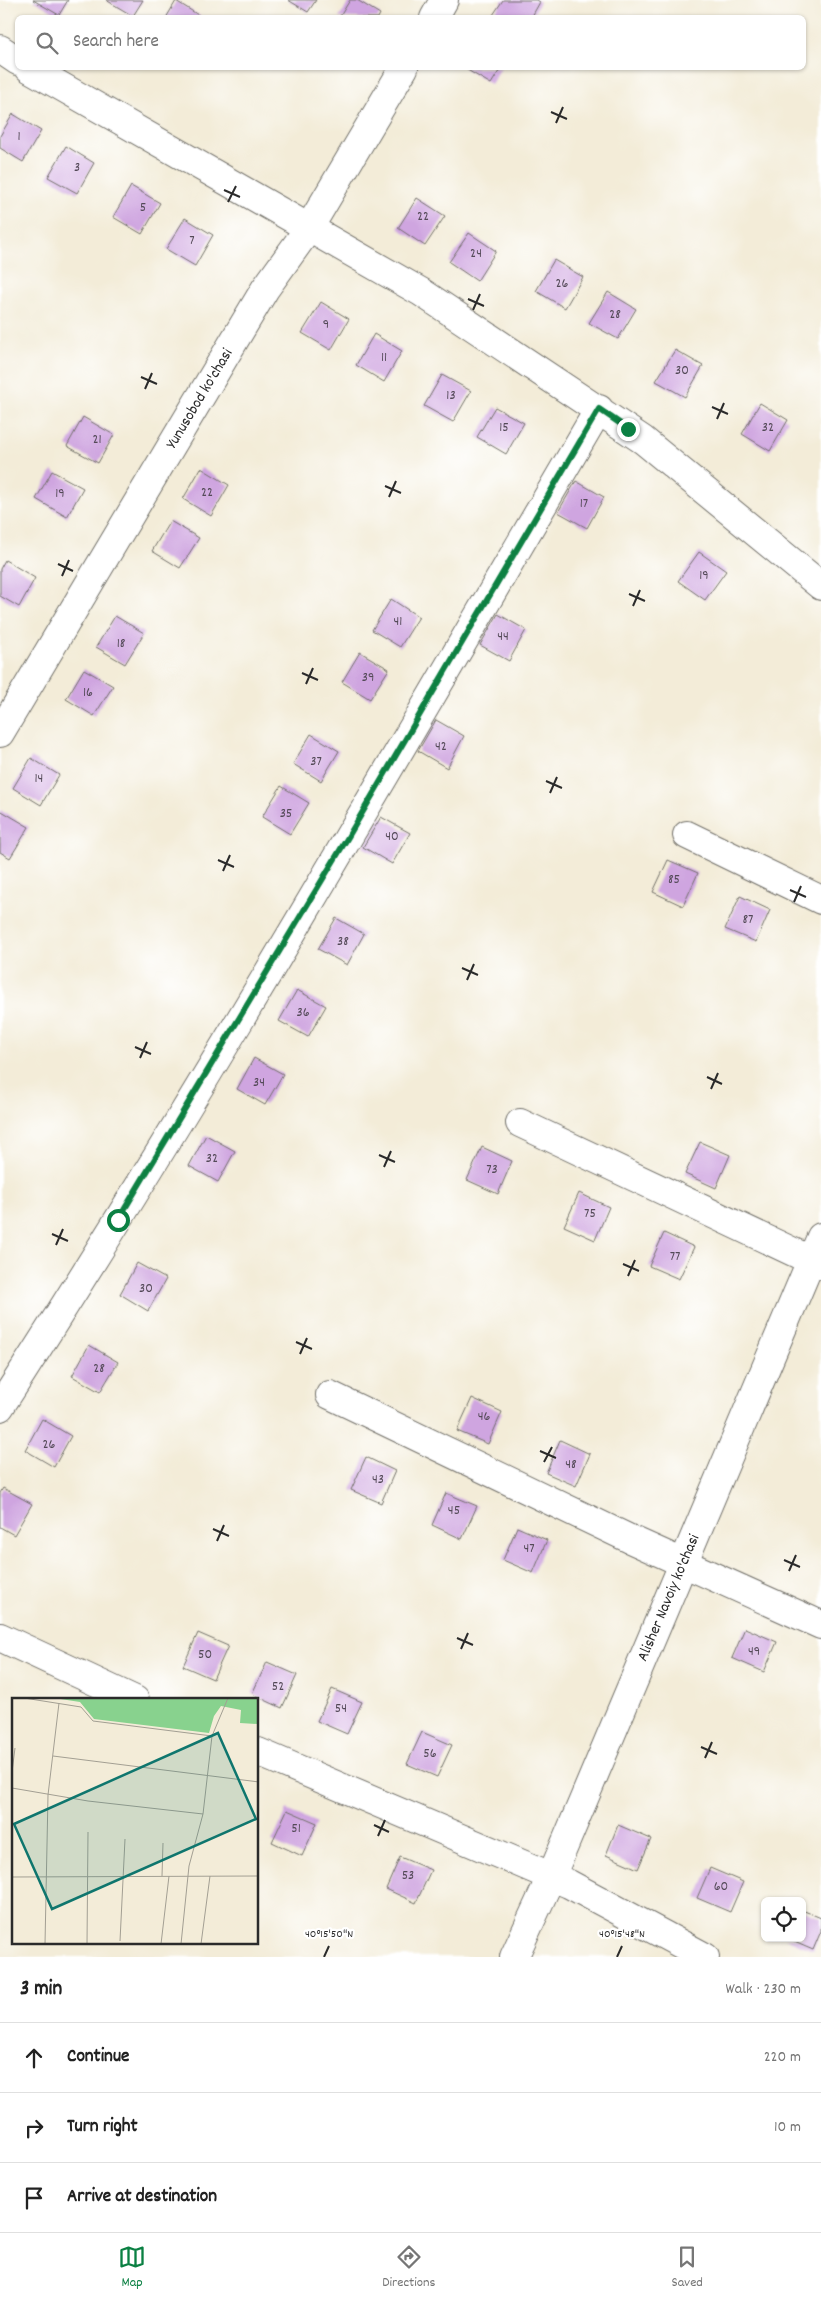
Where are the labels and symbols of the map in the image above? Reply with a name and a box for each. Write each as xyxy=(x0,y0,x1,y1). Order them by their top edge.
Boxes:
house number: 1 xyxy=(17,127,21,147)
house number: 3 xyxy=(74,158,80,178)
house number: 5 xyxy=(140,198,146,218)
house number: 22 xyxy=(417,207,429,227)
house number: 7 xyxy=(189,231,195,251)
house number: 24 xyxy=(470,244,482,264)
house number: 26 xyxy=(556,274,569,294)
house number: 28 xyxy=(609,305,621,325)
house number: 9 xyxy=(323,315,329,335)
street label: Yunusobod ko'chasi xyxy=(161,344,239,454)
house number: 11 xyxy=(381,348,387,368)
house number: 30 xyxy=(675,361,689,381)
house number: 13 xyxy=(446,386,456,406)
house number: 15 xyxy=(499,418,509,438)
route end xyxy=(617,418,640,441)
house number: 32 xyxy=(762,418,774,438)
house number: 21 xyxy=(92,430,102,450)
house number: 22 xyxy=(201,483,213,503)
house number: 19 xyxy=(55,484,65,504)
house number: 17 xyxy=(580,494,588,514)
house number: 19 xyxy=(699,566,709,586)
house number: 41 xyxy=(394,612,402,632)
house number: 44 xyxy=(497,627,509,647)
house number: 18 xyxy=(117,634,126,654)
house number: 39 xyxy=(362,668,374,688)
house number: 16 xyxy=(83,683,93,703)
house number: 42 xyxy=(435,737,447,757)
house number: 37 xyxy=(310,752,322,772)
house number: 14 xyxy=(35,769,43,789)
house number: 35 xyxy=(280,804,292,824)
house number: 40 xyxy=(385,827,399,847)
house number: 85 xyxy=(668,870,680,890)
house number: 87 xyxy=(743,910,753,930)
house number: 38 xyxy=(337,932,349,952)
house number: 36 xyxy=(296,1003,310,1023)
house number: 34 xyxy=(253,1073,265,1093)
house number: 32 xyxy=(206,1149,218,1169)
house number: 73 xyxy=(486,1160,498,1180)
house number: 75 xyxy=(584,1204,596,1224)
route start xyxy=(107,1209,130,1232)
house number: 77 xyxy=(670,1247,680,1267)
house number: 30 xyxy=(139,1279,153,1299)
house number: 28 xyxy=(93,1359,105,1379)
house number: 46 xyxy=(478,1407,490,1427)
house number: 26 xyxy=(43,1435,56,1455)
house number: 48 xyxy=(565,1455,577,1475)
house number: 43 xyxy=(372,1470,384,1490)
house number: 45 xyxy=(448,1501,460,1521)
street label: Alisher Navoiy ko'chasi xyxy=(632,1531,706,1665)
house number: 47 xyxy=(523,1539,535,1559)
house number: 49 xyxy=(748,1642,760,1662)
house number: 50 xyxy=(198,1645,212,1665)
house number: 52 xyxy=(272,1677,284,1697)
inset map xyxy=(12,1698,259,1944)
house number: 54 xyxy=(335,1699,347,1719)
house number: 56 xyxy=(423,1744,437,1764)
house number: 51 xyxy=(291,1819,301,1839)
house number: 53 xyxy=(402,1866,414,1886)
house number: 60 xyxy=(714,1877,728,1897)
text: 40°15'50"N xyxy=(305,1926,353,1943)
text: 40°15'48"N xyxy=(599,1926,645,1943)

